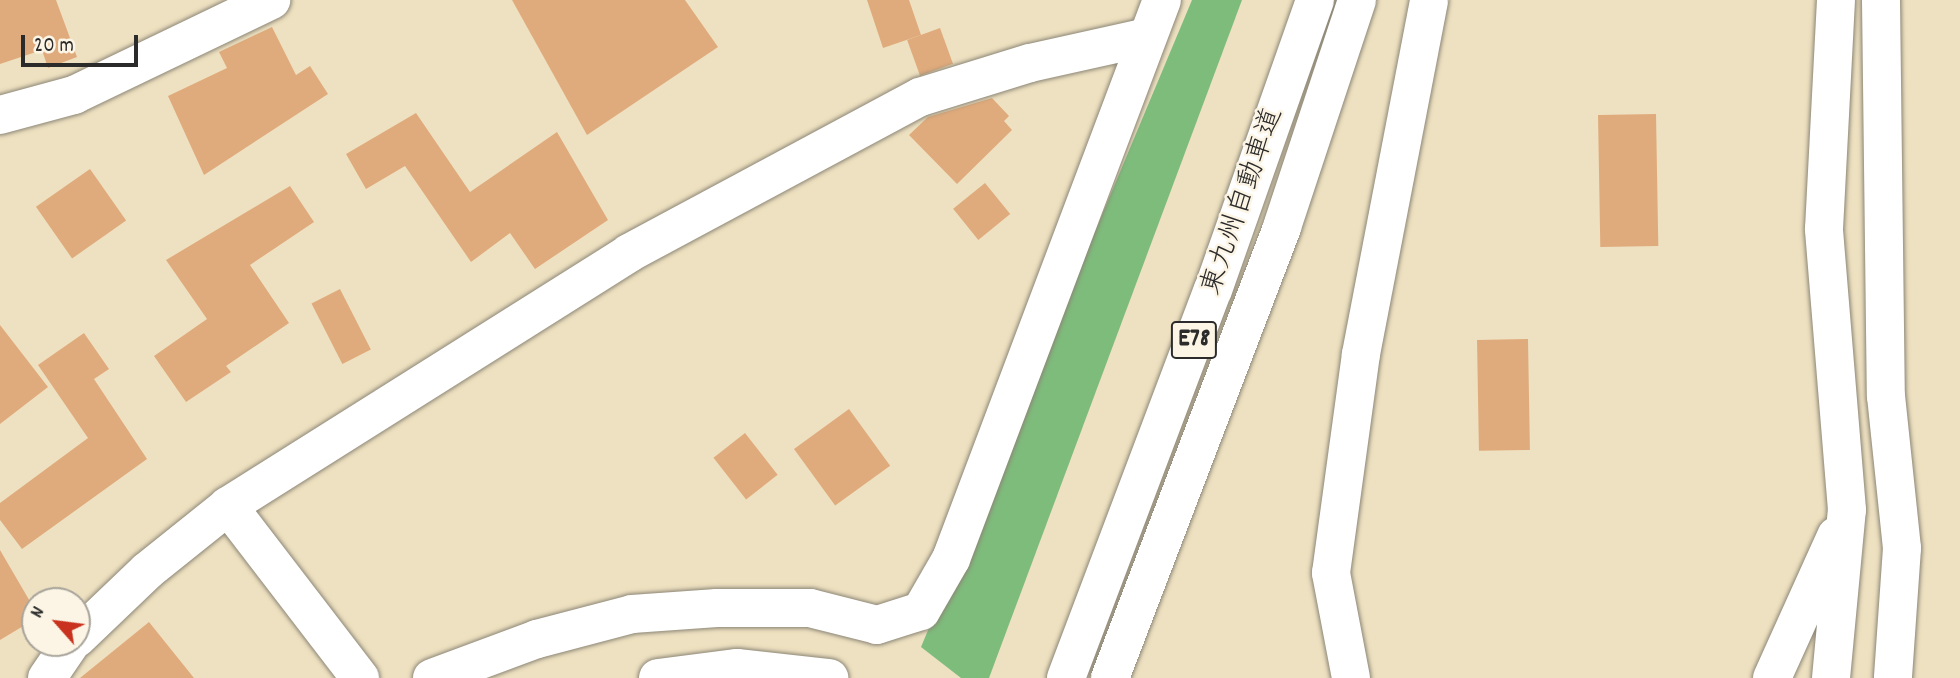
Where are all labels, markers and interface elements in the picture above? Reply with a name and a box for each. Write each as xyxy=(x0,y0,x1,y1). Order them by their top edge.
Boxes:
scale bar xyxy=(24,21,142,65)
text: 20 m xyxy=(34,32,74,62)
street label: 東九州自動車道 xyxy=(1196,104,1292,300)
road number: E78 xyxy=(1170,318,1218,362)
north arrow xyxy=(21,587,91,657)
text: N xyxy=(25,602,53,623)

